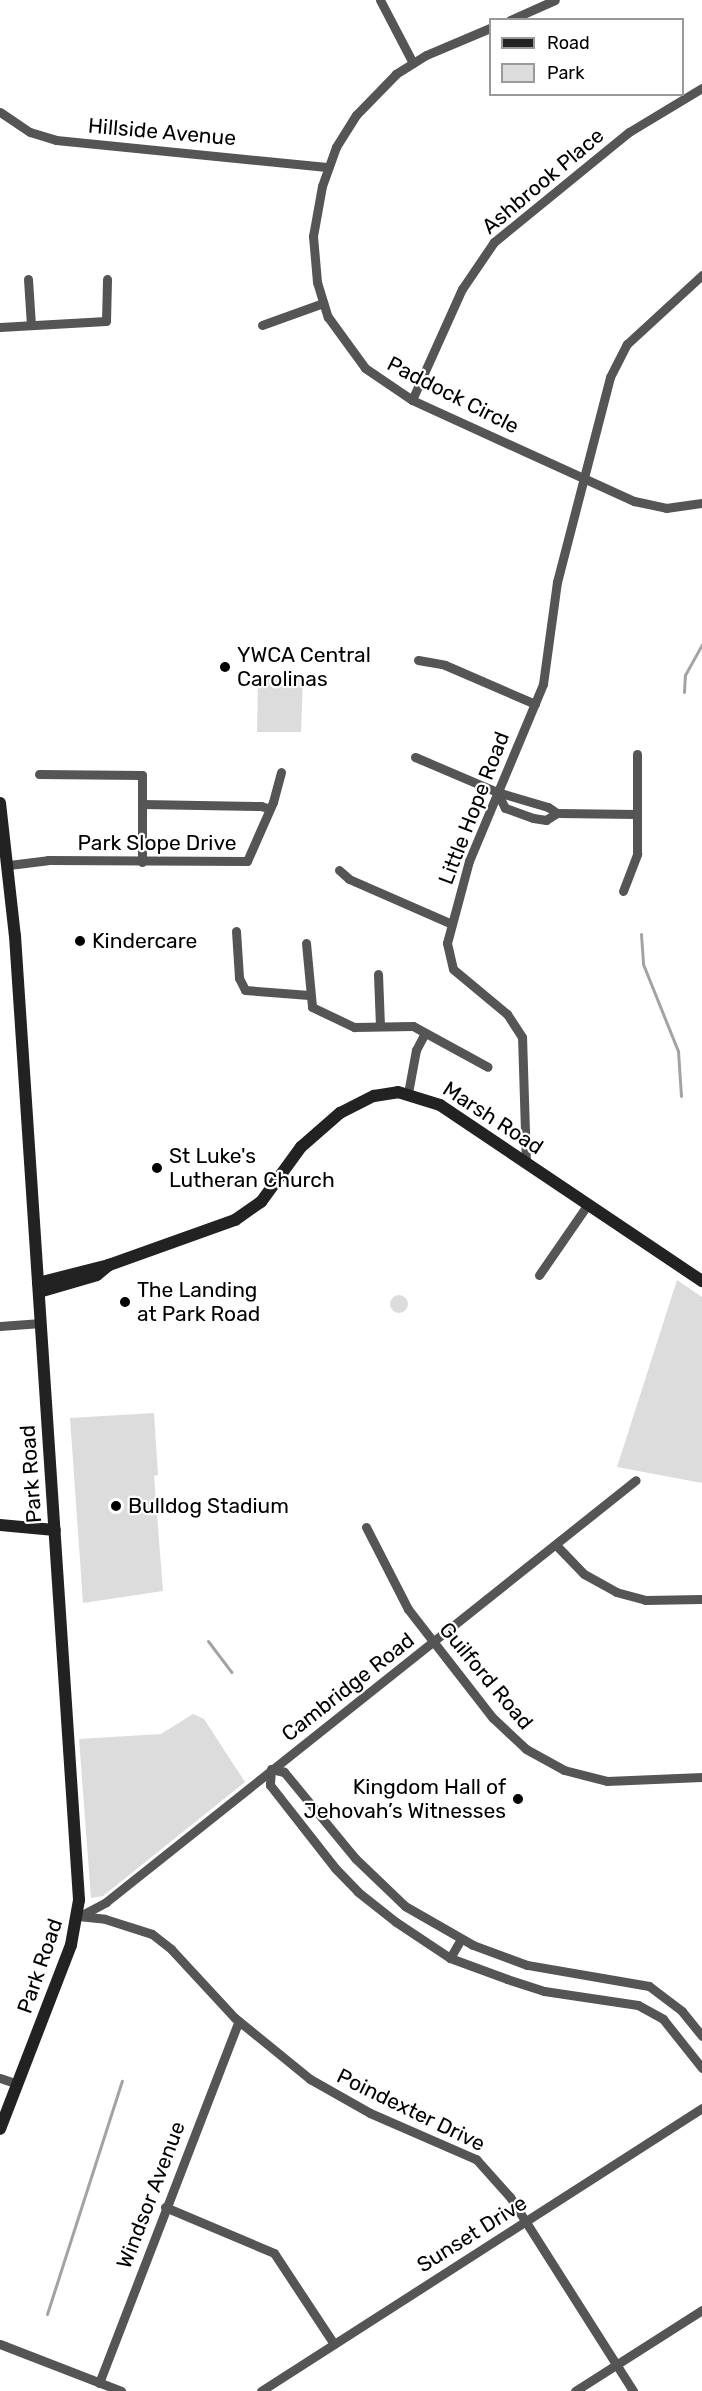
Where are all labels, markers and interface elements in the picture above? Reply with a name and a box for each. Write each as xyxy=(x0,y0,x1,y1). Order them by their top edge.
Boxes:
legend xyxy=(489,18,684,96)
text: Road xyxy=(547,32,590,54)
text: Park xyxy=(547,62,584,84)
street label: Hillside Avenue xyxy=(87,113,237,151)
street label: Ashbrook Place xyxy=(477,123,609,239)
street label: Paddock Circle xyxy=(383,351,523,439)
place label: YWCA Central Carolinas xyxy=(237,642,371,692)
marker: YWCA Central Carolinas xyxy=(218,660,232,674)
street label: Little Hope Road xyxy=(433,728,515,888)
street label: Park Slope Drive xyxy=(77,830,237,856)
place label: Kindercare xyxy=(92,928,197,954)
marker: Kindercare xyxy=(73,934,87,948)
street label: Marsh Road xyxy=(438,1076,548,1160)
place label: St Luke's Lutheran Church xyxy=(169,1143,335,1193)
marker: St Luke's Lutheran Church xyxy=(150,1161,164,1175)
place label: The Landing at Park Road xyxy=(137,1277,260,1327)
marker: The Landing at Park Road xyxy=(118,1295,132,1309)
street label: Park Road xyxy=(15,1424,47,1524)
place label: Bulldog Stadium xyxy=(128,1493,289,1519)
marker: Bulldog Stadium xyxy=(109,1499,123,1513)
street label: Guilford Road xyxy=(434,1617,538,1735)
street label: Cambridge Road xyxy=(277,1627,419,1747)
place label: Kingdom Hall of Jehovah’s Witnesses xyxy=(303,1774,506,1824)
marker: Kingdom Hall of Jehovah’s Witnesses xyxy=(511,1792,525,1806)
street label: Park Road xyxy=(12,1915,68,2017)
street label: Poindexter Drive xyxy=(333,2063,489,2157)
street label: Windsor Avenue xyxy=(111,2117,191,2273)
street label: Sunset Drive xyxy=(412,2190,532,2278)

